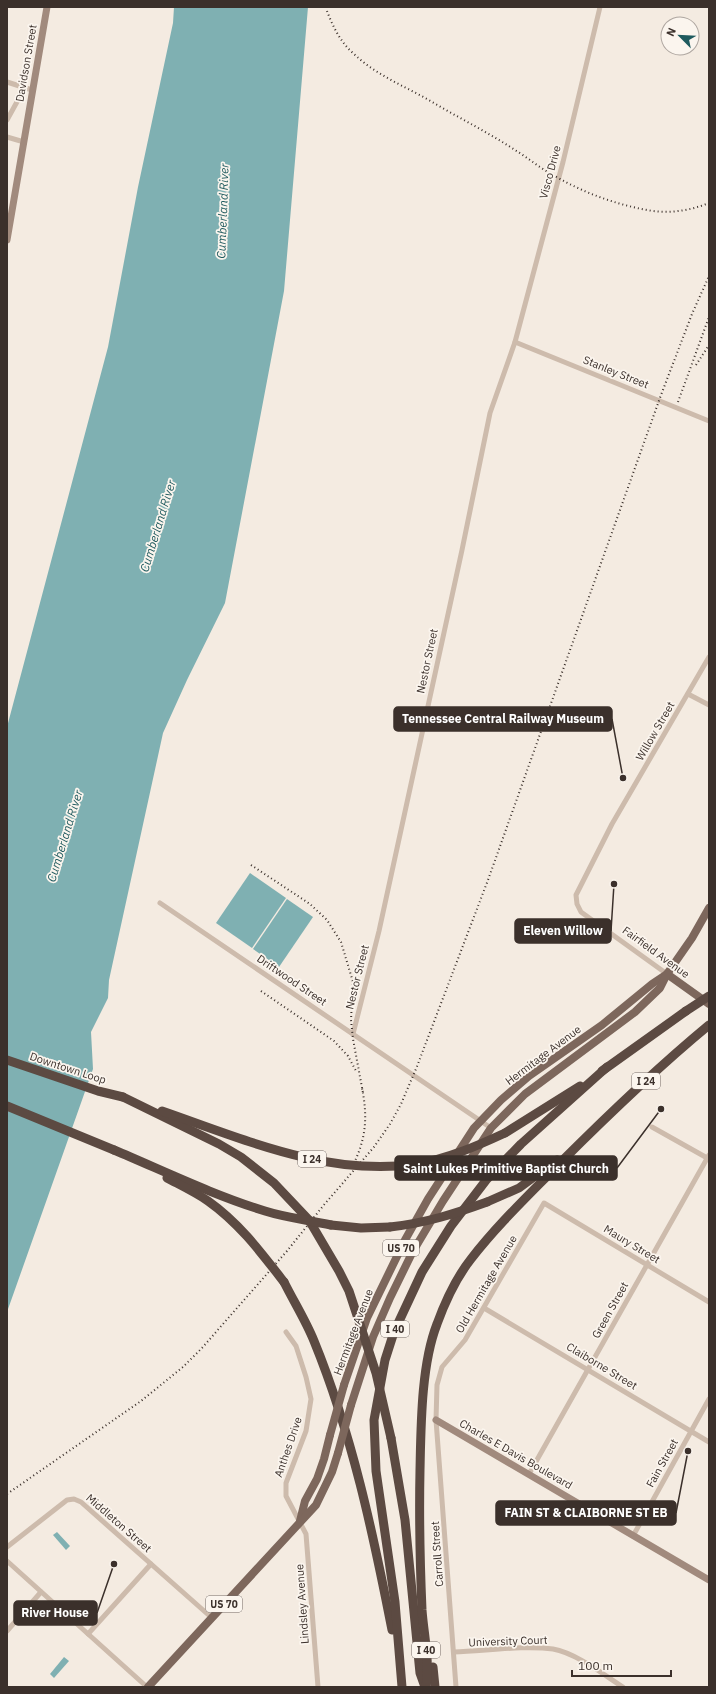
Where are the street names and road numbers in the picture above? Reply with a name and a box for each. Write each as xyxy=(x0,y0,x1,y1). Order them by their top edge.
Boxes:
street label: Davidson Street xyxy=(12,23,40,103)
street label: Visco Drive xyxy=(536,144,564,200)
street label: Stanley Street xyxy=(581,352,651,392)
street label: Nestor Street xyxy=(413,627,441,695)
street label: Willow Street xyxy=(632,699,678,763)
street label: Fairfield Avenue xyxy=(620,923,692,981)
street label: Nestor Street xyxy=(342,943,372,1011)
street label: Driftwood Street xyxy=(254,951,330,1009)
street label: Hermitage Avenue xyxy=(502,1022,584,1088)
street label: Downtown Loop xyxy=(28,1049,108,1087)
road number: I 24 xyxy=(632,1073,660,1089)
road number: I 24 xyxy=(298,1151,326,1167)
street label: Maury Street xyxy=(601,1222,663,1266)
street label: Old Hermitage Avenue xyxy=(452,1233,520,1335)
road number: US 70 xyxy=(383,1240,419,1256)
street label: Green Street xyxy=(589,1279,631,1341)
street label: Hermitage Avenue xyxy=(330,1287,376,1377)
road number: I 40 xyxy=(381,1321,409,1337)
street label: Claiborne Street xyxy=(564,1339,640,1393)
street label: Anthes Drive xyxy=(271,1415,305,1479)
street label: Charles E Davis Boulevard xyxy=(457,1416,575,1492)
street label: Fain Street xyxy=(643,1436,681,1490)
street label: Middleton Street xyxy=(83,1491,155,1555)
street label: Carroll Street xyxy=(428,1521,446,1587)
street label: Lindsley Avenue xyxy=(292,1564,312,1644)
road number: US 70 xyxy=(206,1596,242,1612)
street label: University Court xyxy=(468,1633,548,1649)
road number: I 40 xyxy=(412,1642,440,1658)

